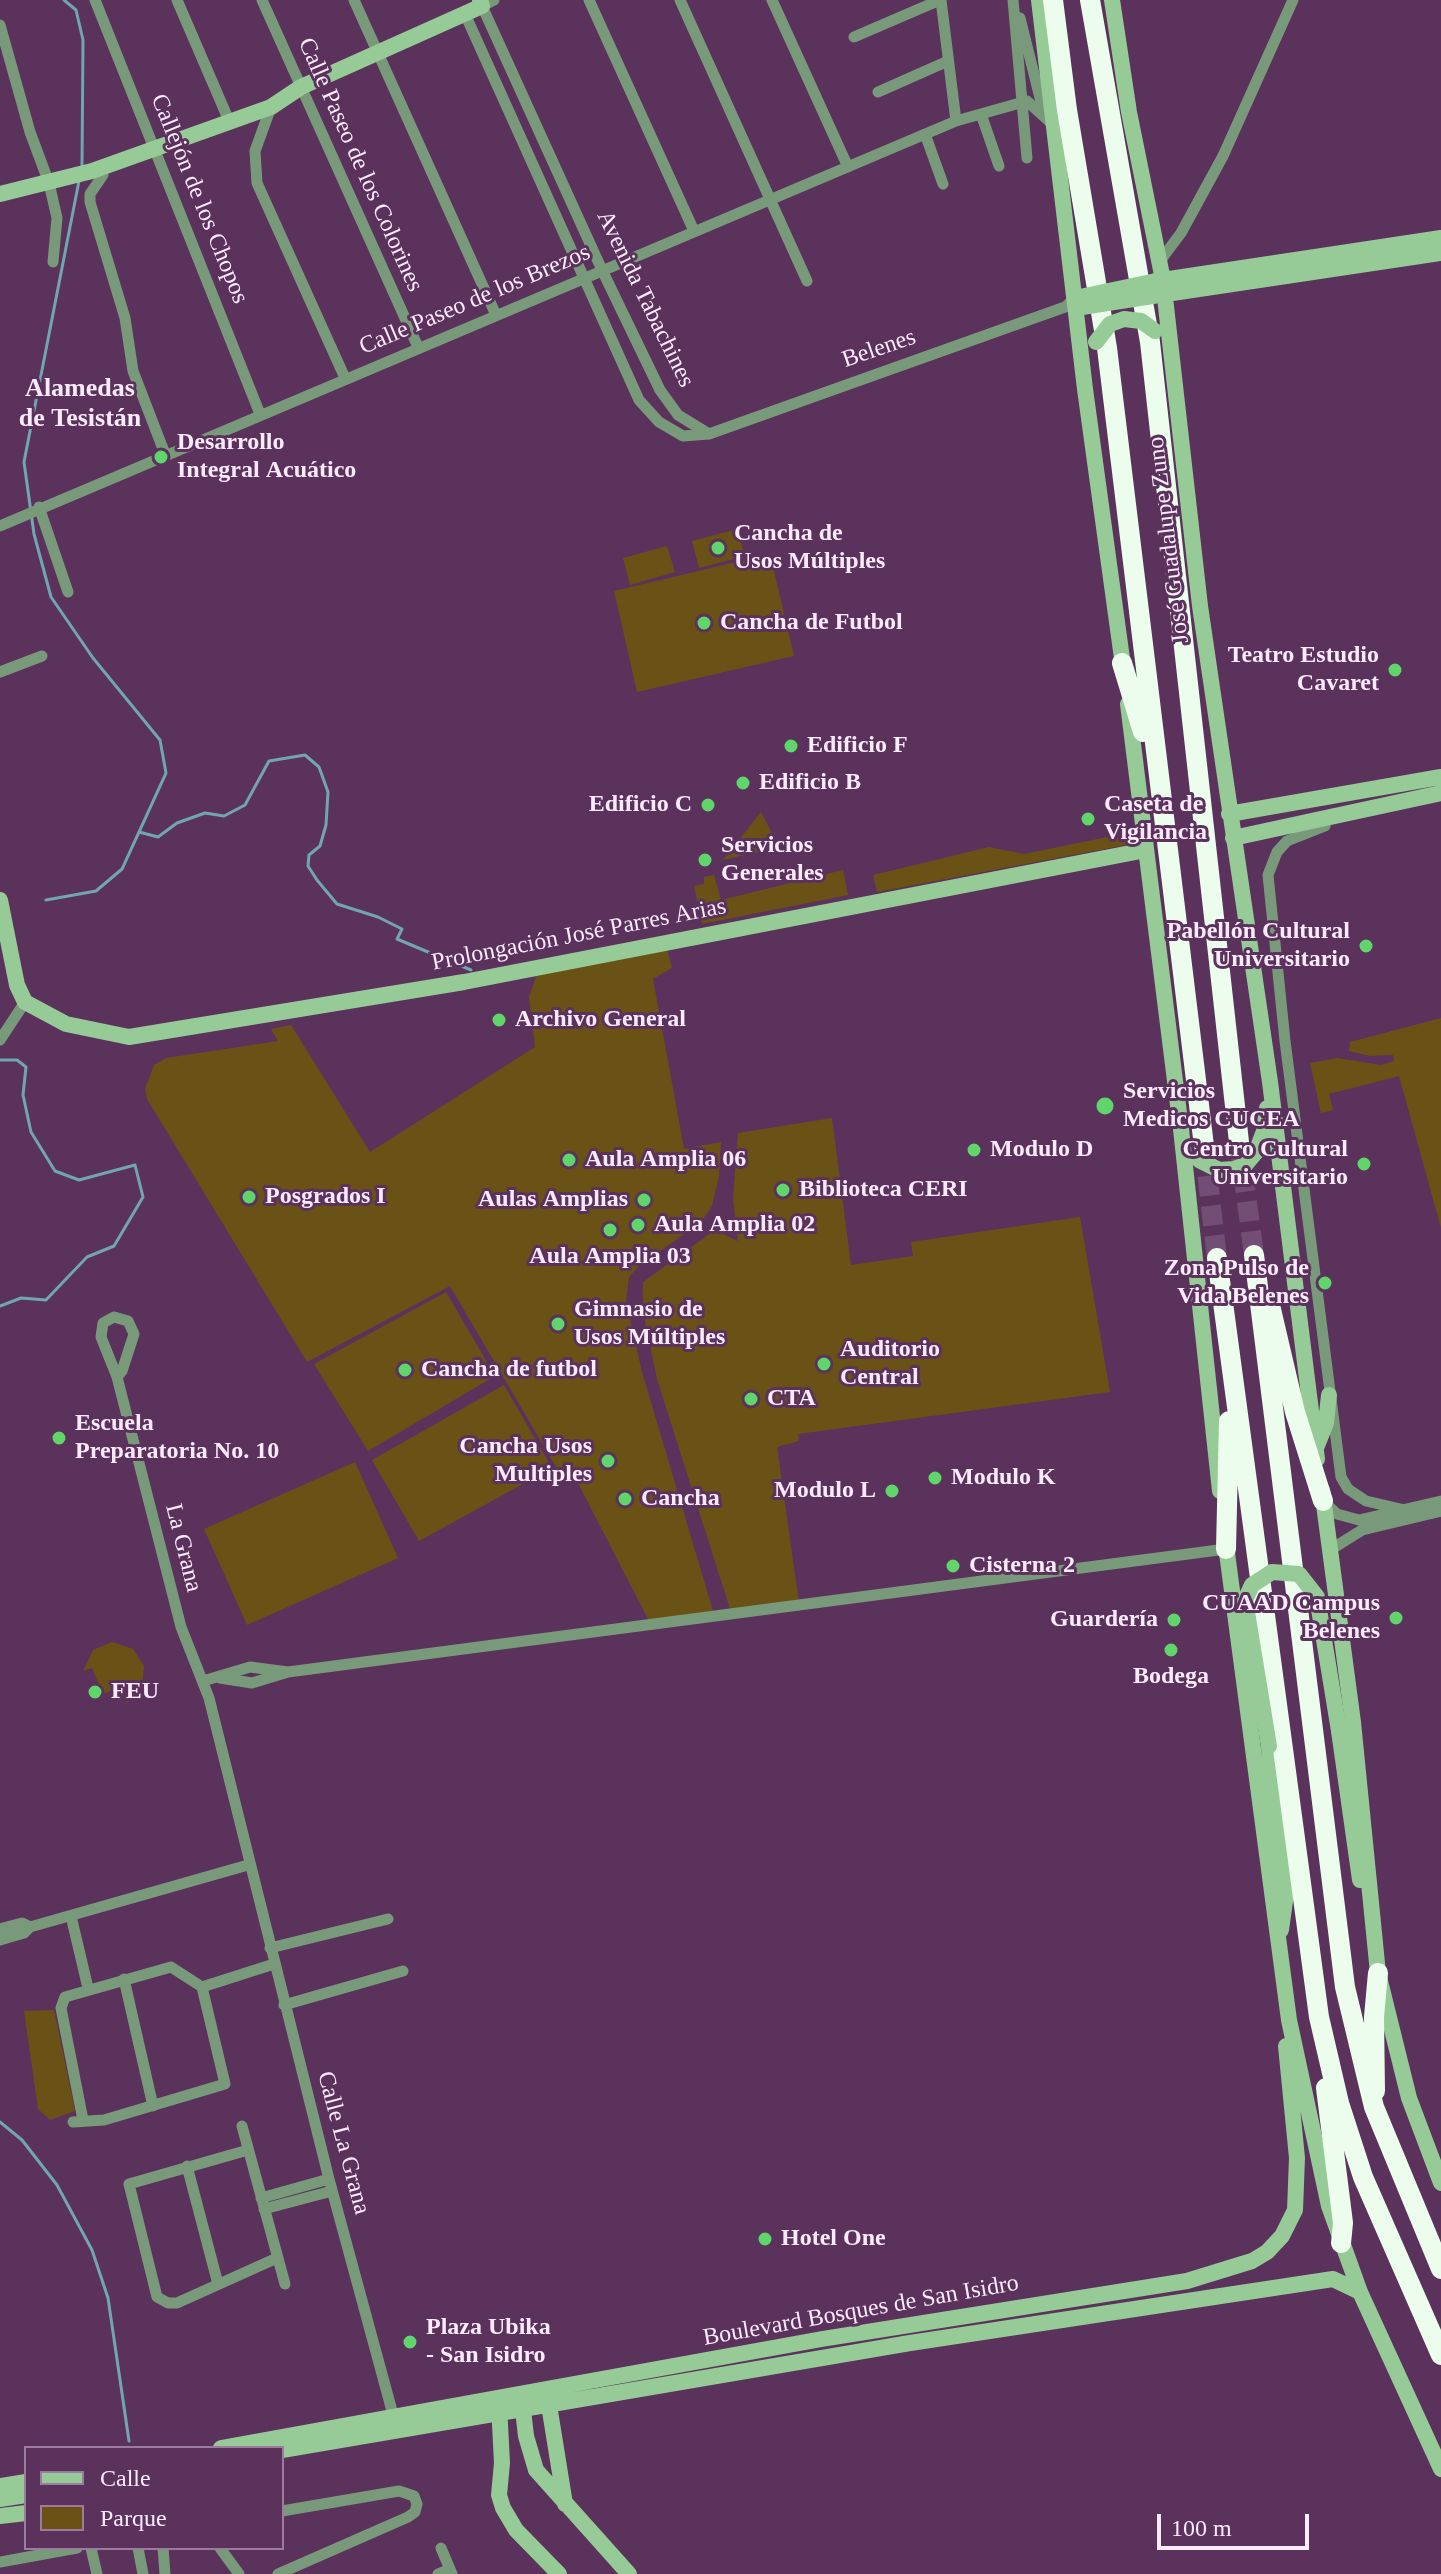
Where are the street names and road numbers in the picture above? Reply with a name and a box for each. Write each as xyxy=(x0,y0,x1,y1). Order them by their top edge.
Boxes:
street label: Calle Paseo de los Colorines xyxy=(291,34,429,296)
street label: Callejón de los Chopos xyxy=(144,90,254,308)
street label: Avenida Tabachines xyxy=(590,206,700,392)
street label: Calle Paseo de los Brezos xyxy=(355,238,595,362)
street label: Belenes xyxy=(838,323,920,375)
street label: José Guadalupe Zuno xyxy=(1142,435,1196,645)
street label: Prolongación José Parres Arias xyxy=(429,892,729,978)
street label: La Grana xyxy=(158,1501,208,1595)
street label: Calle La Grana xyxy=(310,2068,376,2218)
street label: Boulevard Bosques de San Isidro xyxy=(701,2269,1021,2353)

